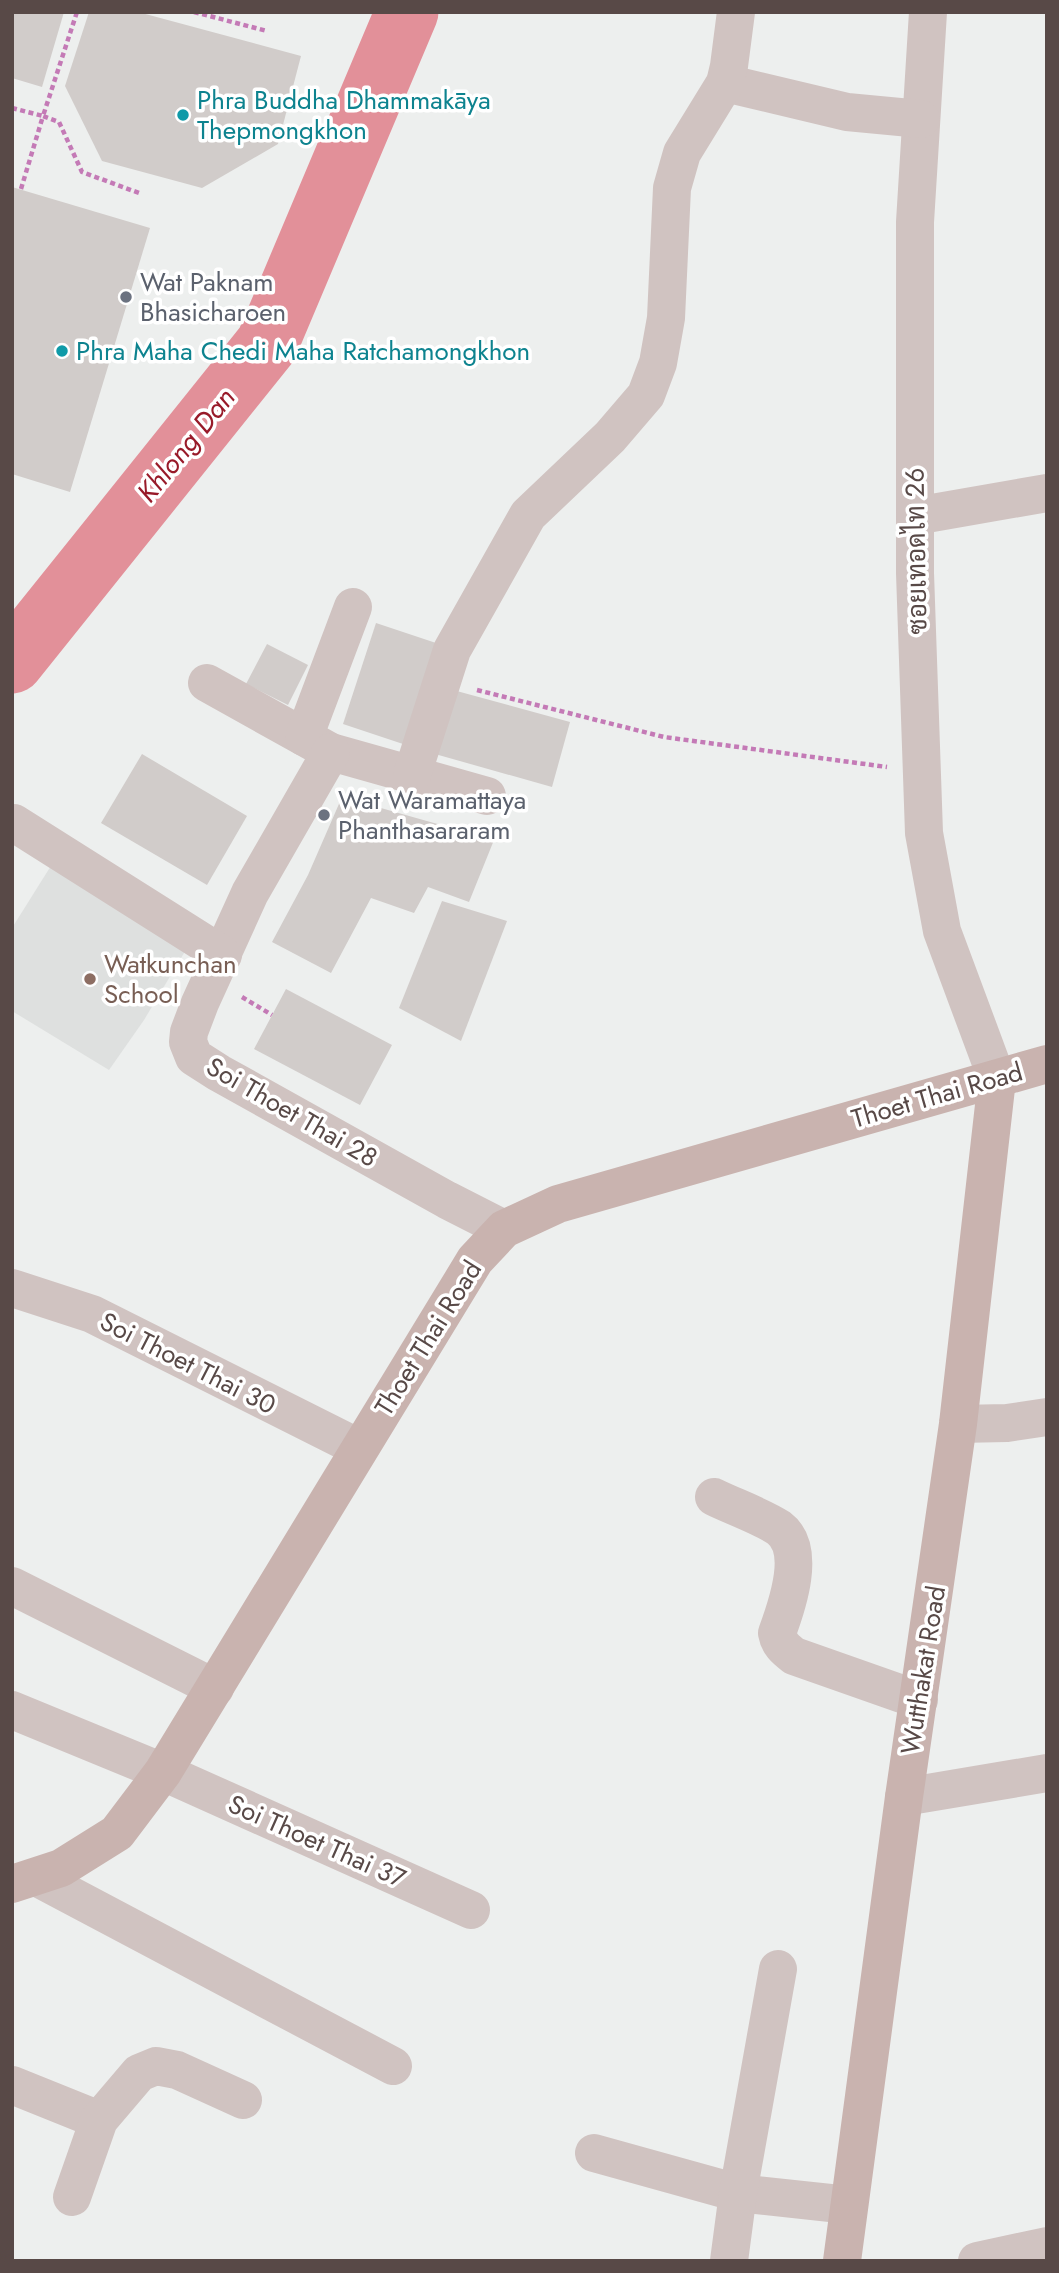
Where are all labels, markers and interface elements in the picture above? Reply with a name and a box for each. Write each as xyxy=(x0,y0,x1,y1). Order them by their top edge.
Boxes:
place label: Phra Buddha Dhammakāya Thepmongkhon xyxy=(197,81,491,149)
marker: Phra Buddha Dhammakāya Thepmongkhon xyxy=(175,107,191,123)
place label: Wat Paknam Bhasicharoen xyxy=(140,263,286,331)
marker: Wat Paknam Bhasicharoen xyxy=(118,289,134,305)
place label: Phra Maha Chedi Maha Ratchamongkhon xyxy=(76,332,530,370)
marker: Phra Maha Chedi Maha Ratchamongkhon xyxy=(54,343,70,359)
water label: Khlong Dan xyxy=(127,379,245,511)
street label: ซอยเทอดไท 26 xyxy=(896,467,936,635)
place label: Wat Waramattaya Phanthasararam xyxy=(338,781,526,849)
marker: Wat Waramattaya Phanthasararam xyxy=(316,807,332,823)
place label: Watkunchan School xyxy=(104,945,237,1013)
marker: Watkunchan School xyxy=(82,971,98,987)
street label: Soi Thoet Thai 28 xyxy=(199,1048,385,1176)
street label: Thoet Thai Road xyxy=(847,1052,1027,1138)
street label: Thoet Thai Road xyxy=(365,1253,491,1423)
street label: Soi Thoet Thai 30 xyxy=(93,1302,283,1424)
street label: Wutthakat Road xyxy=(891,1583,955,1757)
street label: Soi Thoet Thai 37 xyxy=(222,1785,412,1897)

